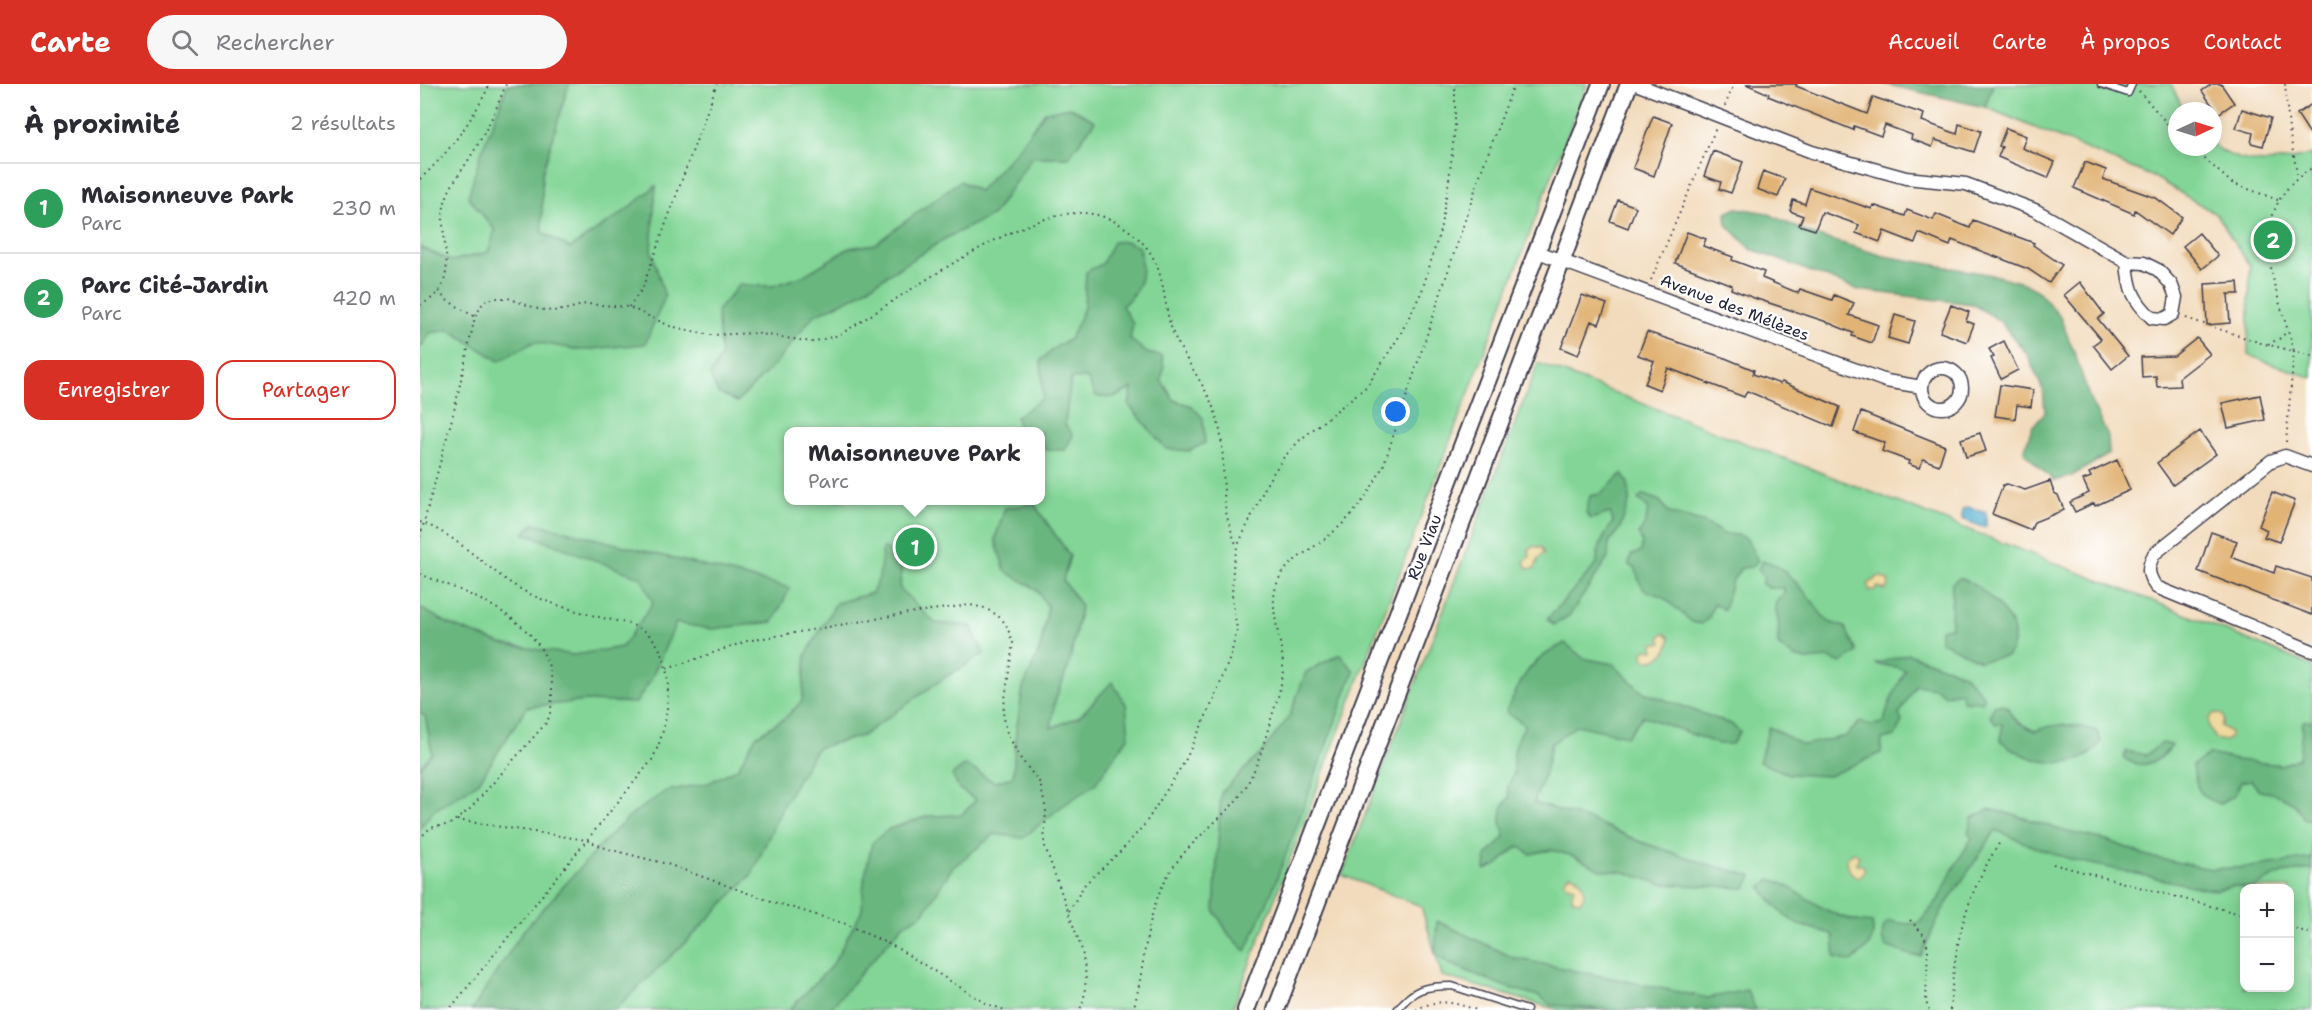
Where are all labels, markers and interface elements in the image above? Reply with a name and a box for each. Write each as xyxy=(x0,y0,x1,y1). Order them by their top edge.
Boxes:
search box xyxy=(147,15,567,69)
text: Carte xyxy=(30,23,111,61)
icon: search xyxy=(168,26,201,59)
text: Rechercher xyxy=(216,28,335,57)
text: Accueil xyxy=(1888,28,1959,56)
text: Carte xyxy=(1992,28,2047,56)
text: À propos xyxy=(2080,28,2170,56)
text: Contact xyxy=(2203,28,2282,56)
north arrow xyxy=(2168,102,2222,156)
text: À proximité xyxy=(24,106,180,141)
text: 2 résultats xyxy=(290,110,396,136)
text: Maisonneuve Park xyxy=(81,181,294,210)
text: 1 xyxy=(39,195,48,221)
text: 230 m xyxy=(331,195,396,221)
text: Parc xyxy=(81,210,122,236)
pin: 2 xyxy=(2254,218,2292,262)
street label: Avenue des Mélèzes xyxy=(1657,269,1812,346)
text: Parc Cité-Jardin xyxy=(81,271,268,300)
text: 2 xyxy=(37,285,51,311)
text: 420 m xyxy=(332,285,396,311)
text: Parc xyxy=(81,300,122,326)
button: Enregistrer xyxy=(24,360,204,420)
button: Partager xyxy=(216,360,396,420)
your location xyxy=(1381,397,1410,426)
popup xyxy=(784,427,1045,505)
text: Maisonneuve Park xyxy=(808,439,1021,468)
text: Parc xyxy=(808,468,849,494)
street label: Rue Viau xyxy=(1402,512,1447,583)
pin: 1 xyxy=(896,524,934,570)
map controls xyxy=(2240,884,2294,992)
button: + xyxy=(2240,884,2294,938)
button: − xyxy=(2240,938,2294,992)

